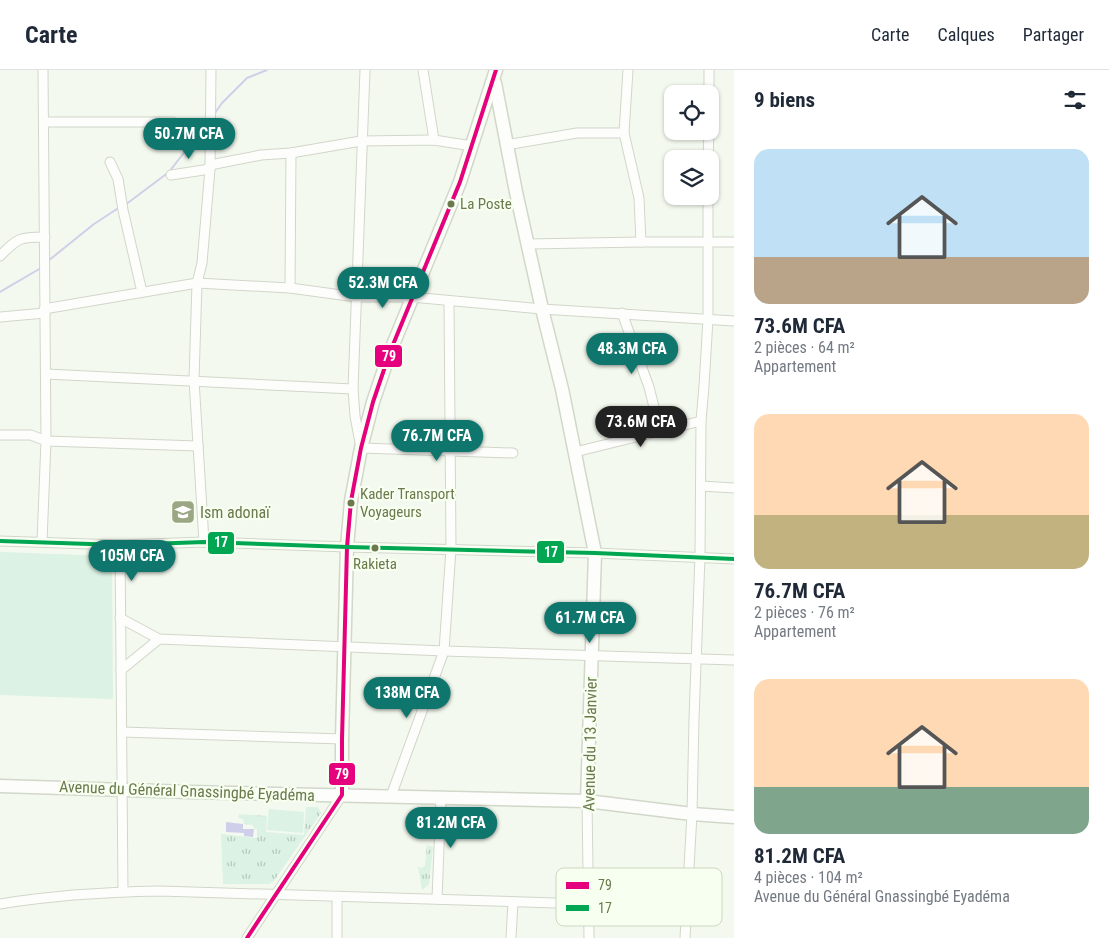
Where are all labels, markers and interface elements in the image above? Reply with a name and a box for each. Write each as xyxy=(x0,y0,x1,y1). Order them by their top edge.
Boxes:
text: Carte xyxy=(25,21,77,49)
text: Carte xyxy=(871,24,910,45)
text: Calques xyxy=(938,24,995,45)
text: Partager xyxy=(1023,24,1084,45)
map controls xyxy=(664,85,719,205)
button: locate xyxy=(664,85,719,140)
icon: filters xyxy=(1061,86,1089,114)
text: 9 biens xyxy=(754,88,815,112)
pin: 50.7M CFA xyxy=(132,118,246,160)
text: 50.7M CFA xyxy=(154,124,224,143)
button: layers xyxy=(664,150,719,205)
icon: home xyxy=(877,182,967,272)
place label: La Poste xyxy=(460,195,512,213)
marker: La Poste xyxy=(446,199,456,209)
pin: 52.3M CFA xyxy=(326,266,440,309)
text: 52.3M CFA xyxy=(348,273,418,292)
text: 73.6M CFA xyxy=(754,314,845,338)
pin: 48.3M CFA xyxy=(575,332,689,375)
text: 2 pièces · 64 m² xyxy=(754,338,855,357)
text: 48.3M CFA xyxy=(597,339,667,358)
line badge: 79 xyxy=(374,344,403,368)
text: 79 xyxy=(382,348,396,364)
text: Appartement xyxy=(754,357,836,376)
pin: 73.6M CFA xyxy=(584,406,698,448)
text: 73.6M CFA xyxy=(606,412,676,431)
pin: 76.7M CFA xyxy=(380,420,494,462)
text: 76.7M CFA xyxy=(402,426,472,445)
icon: home xyxy=(877,447,967,537)
place label: Kader Transport Voyageurs xyxy=(360,485,455,521)
marker: Kader Transport Voyageurs xyxy=(346,498,356,508)
school or university icon: Ism adonaï xyxy=(170,499,196,525)
place label: Ism adonaï xyxy=(200,503,271,522)
line badge: 17 xyxy=(207,531,235,555)
text: 17 xyxy=(214,534,228,550)
pin: 105M CFA xyxy=(80,540,184,582)
line badge: 17 xyxy=(536,540,565,564)
marker: Rakieta xyxy=(370,543,380,553)
text: 17 xyxy=(544,544,558,560)
text: 105M CFA xyxy=(100,546,164,565)
place label: Rakieta xyxy=(353,555,397,573)
text: 76.7M CFA xyxy=(754,579,845,603)
pin: 61.7M CFA xyxy=(533,602,647,644)
text: 2 pièces · 76 m² xyxy=(754,603,855,622)
text: 61.7M CFA xyxy=(555,608,625,627)
text: Appartement xyxy=(754,622,836,641)
pin: 138M CFA xyxy=(355,676,459,719)
street label: Avenue du 13 Janvier xyxy=(579,676,601,811)
text: 138M CFA xyxy=(375,683,439,702)
icon: home xyxy=(877,712,967,802)
line badge: 79 xyxy=(328,762,356,786)
text: 79 xyxy=(335,766,349,782)
street label: Avenue du Général Gnassingbé Eyadéma xyxy=(59,777,315,805)
pin: 81.2M CFA xyxy=(394,806,508,849)
text: 81.2M CFA xyxy=(416,813,486,832)
text: 81.2M CFA xyxy=(754,844,845,868)
legend xyxy=(556,868,722,926)
text: 4 pièces · 104 m² xyxy=(754,868,863,887)
text: 79 xyxy=(598,877,612,893)
text: Avenue du Général Gnassingbé Eyadéma xyxy=(754,887,1010,906)
text: 17 xyxy=(598,900,612,916)

